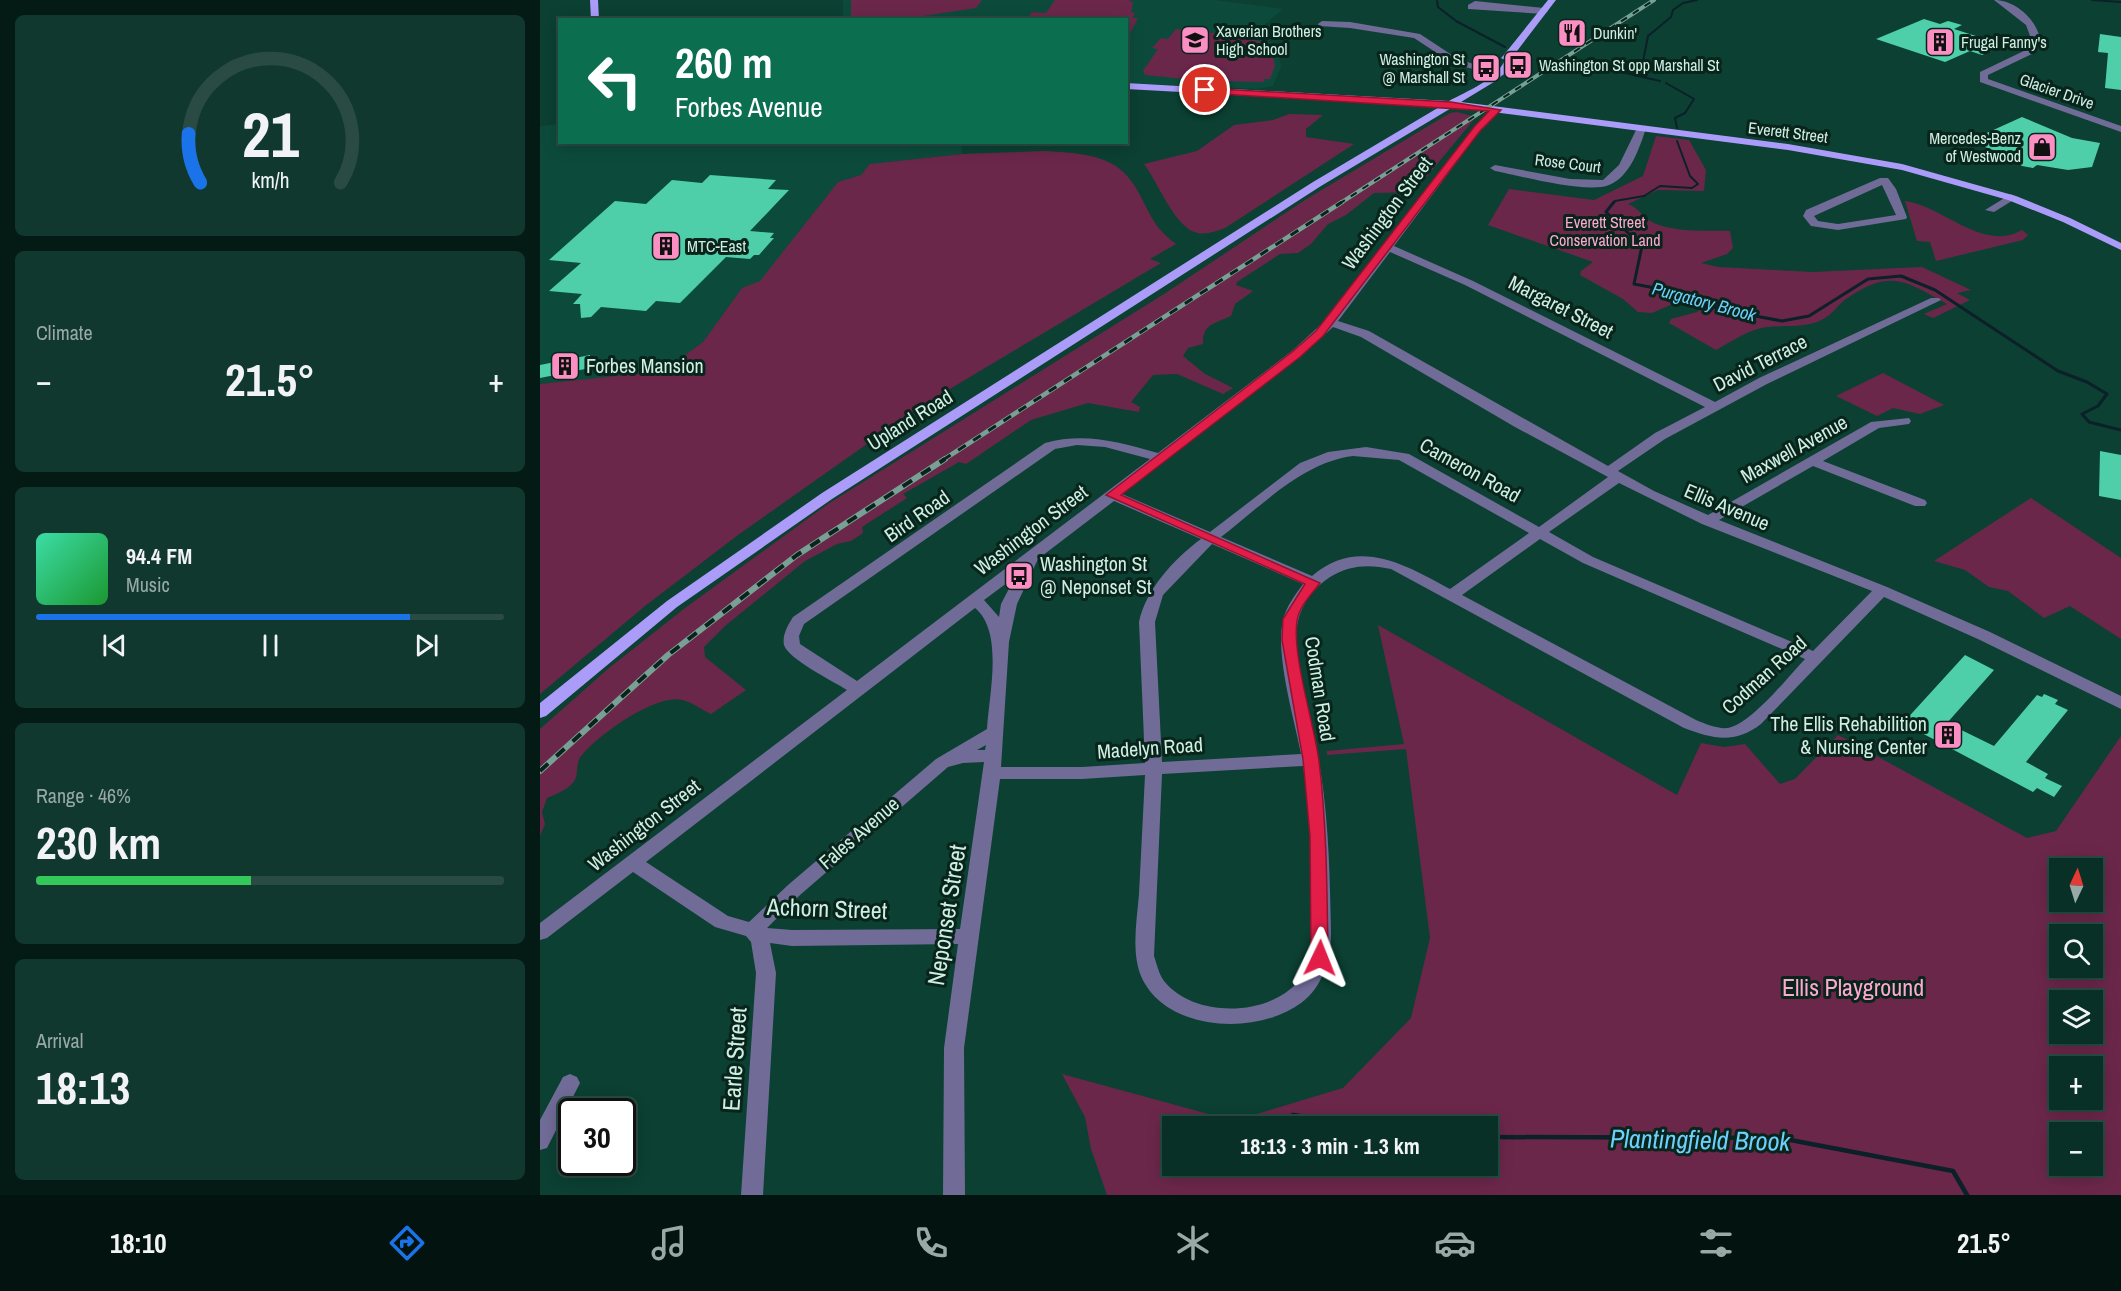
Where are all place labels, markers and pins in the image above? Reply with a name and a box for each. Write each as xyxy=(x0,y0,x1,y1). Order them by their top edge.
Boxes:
restaurant icon: Dunkin' xyxy=(1556,17,1588,49)
place label: Xaverian Brothers High School xyxy=(1216,20,1322,60)
place label: Dunkin' xyxy=(1593,22,1637,44)
school or university icon: Xaverian Brothers High School xyxy=(1179,24,1211,56)
building icon: Frugal Fanny's xyxy=(1924,26,1956,58)
place label: Frugal Fanny's xyxy=(1961,31,2047,53)
place label: Washington St @ Marshall St xyxy=(1379,48,1465,88)
bus stop icon: Washington St opp Marshall St xyxy=(1502,49,1534,81)
bus stop icon: Washington St @ Marshall St xyxy=(1470,52,1502,84)
place label: Washington St opp Marshall St xyxy=(1539,54,1720,76)
pin xyxy=(1179,64,1230,115)
place label: Mercedes-Benz of Westwood xyxy=(1929,127,2021,167)
shop icon: Mercedes-Benz of Westwood xyxy=(2026,131,2058,163)
building icon: MTC-East xyxy=(650,230,682,262)
place label: MTC-East xyxy=(687,235,746,257)
building icon: Forbes Mansion xyxy=(549,350,581,382)
place label: Forbes Mansion xyxy=(586,352,704,379)
place label: Washington St @ Neponset St xyxy=(1040,550,1152,600)
bus stop icon: Washington St @ Neponset St xyxy=(1003,560,1035,592)
place label: The Ellis Rehabilition & Nursing Center xyxy=(1770,710,1928,760)
building icon: The Ellis Rehabilition & Nursing Center xyxy=(1932,719,1964,751)

